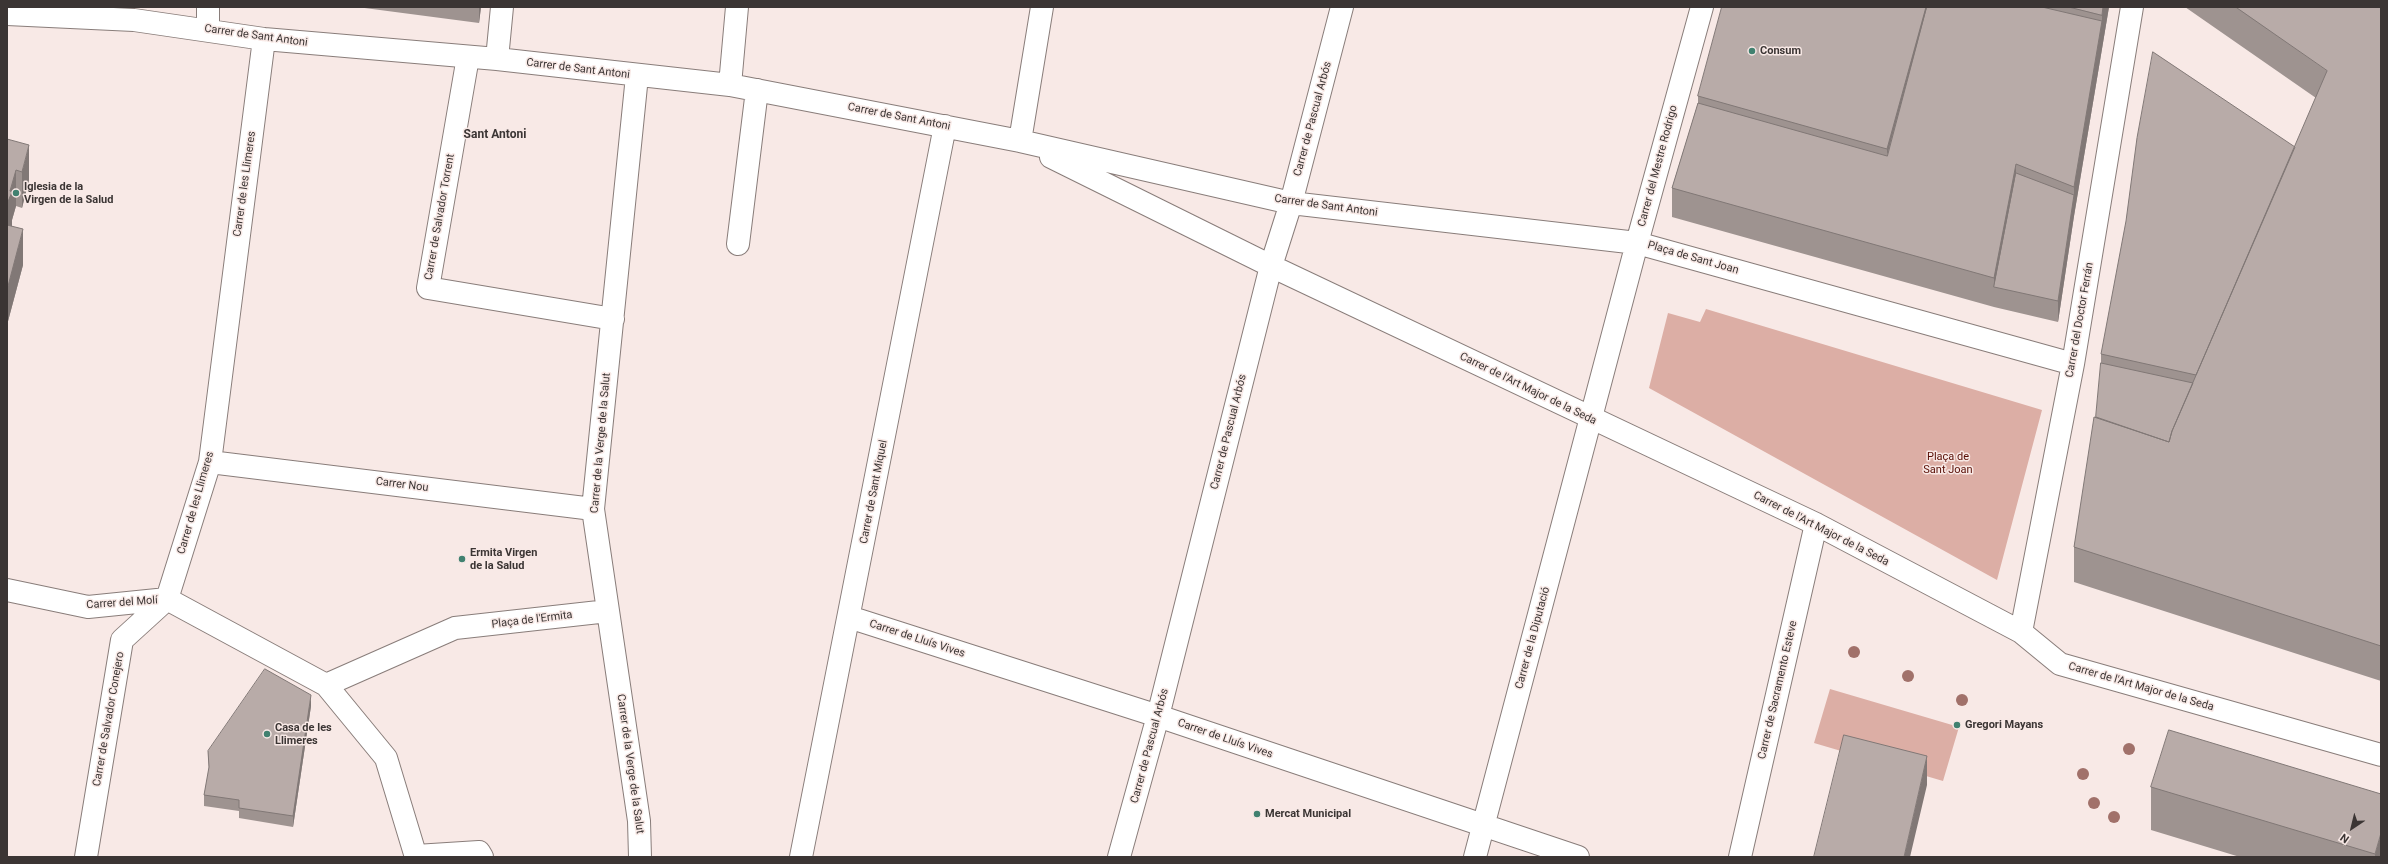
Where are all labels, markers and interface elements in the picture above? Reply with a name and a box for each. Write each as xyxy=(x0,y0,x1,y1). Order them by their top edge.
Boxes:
street label: Carrer de Sant Antoni xyxy=(203,22,309,50)
place label: Consum xyxy=(1760,44,1801,58)
marker: Consum xyxy=(1747,46,1757,56)
street label: Carrer de Sant Antoni xyxy=(525,56,631,82)
street label: Carrer de Pascual Arbós xyxy=(1291,60,1335,178)
street label: Carrer de Sant Antoni xyxy=(847,101,951,133)
street label: Carrer del Mestre Rodrigo xyxy=(1635,104,1681,228)
district label: Sant Antoni xyxy=(464,128,526,142)
street label: Carrer de les Llimeres xyxy=(231,130,259,238)
street label: Carrer de Salvador Torrent xyxy=(422,153,458,281)
place label: Iglesia de la Virgen de la Salud xyxy=(24,180,113,206)
marker: Iglesia de la Virgen de la Salud xyxy=(11,188,21,198)
street label: Carrer de Sant Antoni xyxy=(1273,192,1379,220)
street label: Plaça de Sant Joan xyxy=(1646,239,1740,277)
street label: Carrer del Doctor Ferrán xyxy=(2063,261,2097,379)
street label: Carrer de l'Art Major de la Seda xyxy=(1457,350,1599,428)
street label: Carrer de la Verge de la Salut xyxy=(588,372,614,514)
street label: Carrer de Pascual Arbós xyxy=(1208,373,1250,491)
street label: Carrer de Sant Miquel xyxy=(857,439,891,545)
street label: Carrer de les Llimeres xyxy=(175,450,217,556)
park label: Plaça de Sant Joan xyxy=(1923,450,1973,476)
street label: Carrer Nou xyxy=(375,475,429,495)
street label: Carrer de l'Art Major de la Seda xyxy=(1751,489,1891,569)
place label: Ermita Virgen de la Salud xyxy=(470,546,537,572)
marker: Ermita Virgen de la Salud xyxy=(457,554,467,564)
street label: Carrer de la Diputació xyxy=(1513,585,1553,691)
street label: Carrer del Molí xyxy=(86,594,158,612)
street label: Plaça de l'Ermita xyxy=(491,608,573,632)
street label: Carrer de Lluís Vives xyxy=(868,617,966,661)
street label: Carrer de Sacramento Esteve xyxy=(1756,619,1800,761)
street label: Carrer de Salvador Conejero xyxy=(91,651,127,787)
street label: Carrer de l'Art Major de la Seda xyxy=(2067,660,2215,714)
street label: Carrer de Pascual Arbós xyxy=(1128,687,1172,805)
street label: Carrer de la Verge de la Salut xyxy=(614,693,646,835)
street label: Carrer de Lluís Vives xyxy=(1176,717,1274,761)
place label: Gregori Mayans xyxy=(1965,718,2043,732)
marker: Gregori Mayans xyxy=(1952,720,1962,730)
place label: Casa de les Llimeres xyxy=(275,721,332,747)
marker: Casa de les Llimeres xyxy=(262,729,272,739)
place label: Mercat Municipal xyxy=(1265,807,1351,821)
north arrow xyxy=(2332,808,2372,848)
marker: Mercat Municipal xyxy=(1252,809,1262,819)
text: N xyxy=(2338,831,2352,846)

